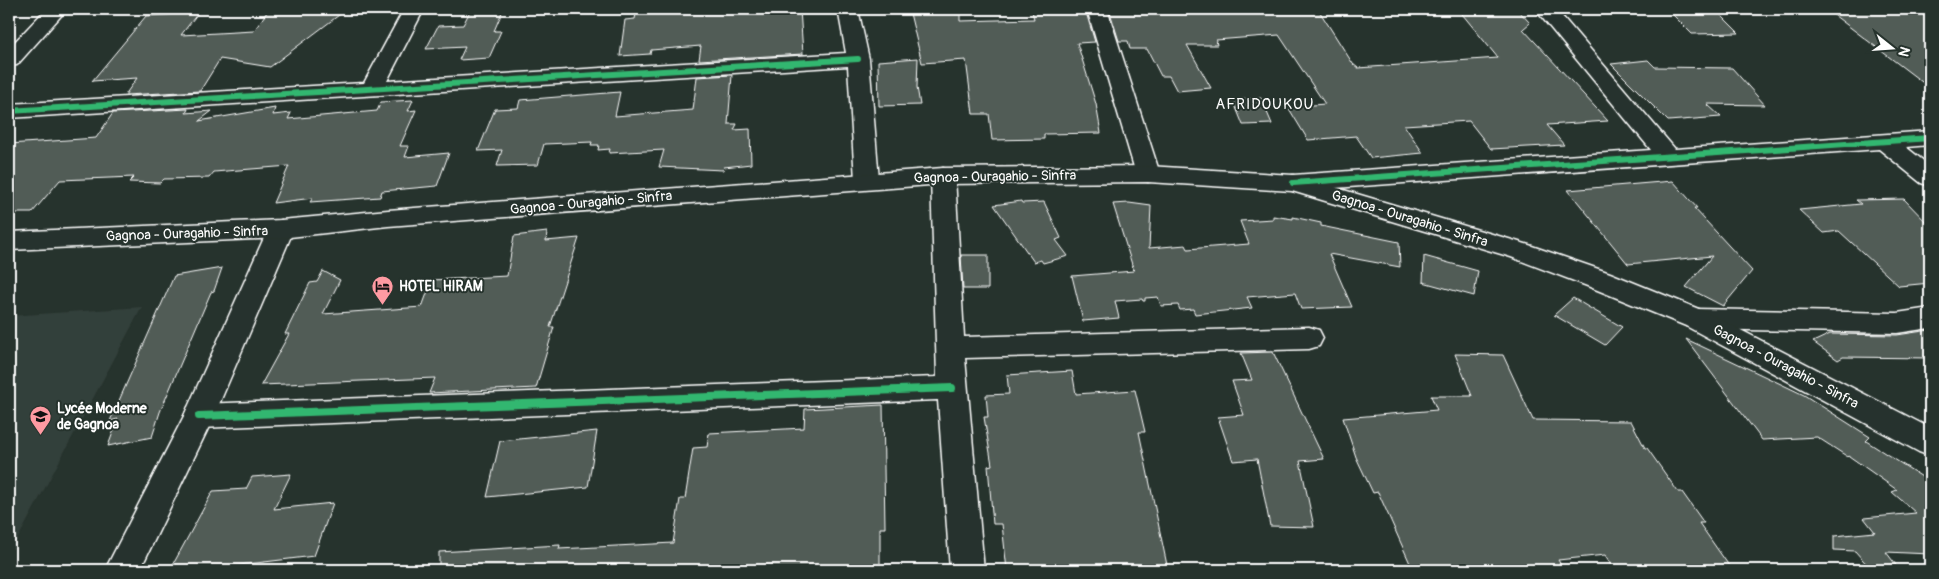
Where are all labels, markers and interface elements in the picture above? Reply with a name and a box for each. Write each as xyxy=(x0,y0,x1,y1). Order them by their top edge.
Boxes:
north arrow xyxy=(1866,22,1916,72)
text: N xyxy=(1894,45,1913,59)
district label: AFRIDOUKOU xyxy=(1215,95,1315,114)
street label: Gagnoa - Ouragahio - Sinfra xyxy=(914,167,1076,186)
street label: Gagnoa - Ouragahio - Sinfra xyxy=(509,187,673,218)
street label: Gagnoa - Ouragahio - Sinfra xyxy=(1330,187,1490,250)
street label: Gagnoa - Ouragahio - Sinfra xyxy=(106,222,269,245)
hotel icon: HOTEL HIRAM xyxy=(371,274,395,305)
place label: HOTEL HIRAM xyxy=(399,278,483,295)
street label: Gagnoa - Ouragahio - Sinfra xyxy=(1710,321,1861,412)
place label: Lycée Moderne de Gagnoa xyxy=(57,400,148,433)
school or university icon: Lycée Moderne de Gagnoa xyxy=(29,404,53,435)

